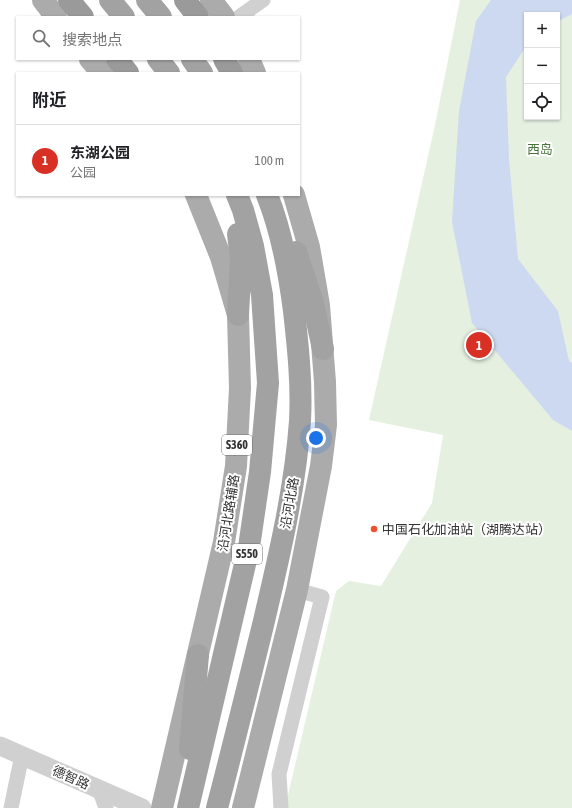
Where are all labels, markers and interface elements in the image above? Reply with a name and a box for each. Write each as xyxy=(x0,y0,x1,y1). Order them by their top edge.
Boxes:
map controls xyxy=(524,12,560,120)
button: + xyxy=(524,12,560,48)
search box xyxy=(16,16,300,60)
icon: search xyxy=(30,27,52,49)
text: 搜索地点 xyxy=(62,31,122,48)
button: − xyxy=(524,48,560,84)
button: locate xyxy=(524,84,560,120)
text: 附近 xyxy=(32,90,66,110)
park label: 西岛 xyxy=(527,142,553,157)
text: 东湖公园 xyxy=(70,144,130,161)
text: 1 xyxy=(42,153,48,168)
text: 100 m xyxy=(255,153,284,168)
text: 公园 xyxy=(70,165,96,180)
pin: 1 xyxy=(466,330,492,360)
your location xyxy=(306,428,326,448)
road number: S360 xyxy=(222,435,252,455)
street label: 沿河北路辅路 xyxy=(215,473,242,553)
street label: 沿河北路 xyxy=(278,476,301,530)
place label: 中国石化加油站（湖腾达站） xyxy=(382,522,551,537)
marker: 中国石化加油站（湖腾达站） xyxy=(369,524,379,534)
road number: S550 xyxy=(232,544,262,564)
street label: 德智路 xyxy=(50,763,92,792)

